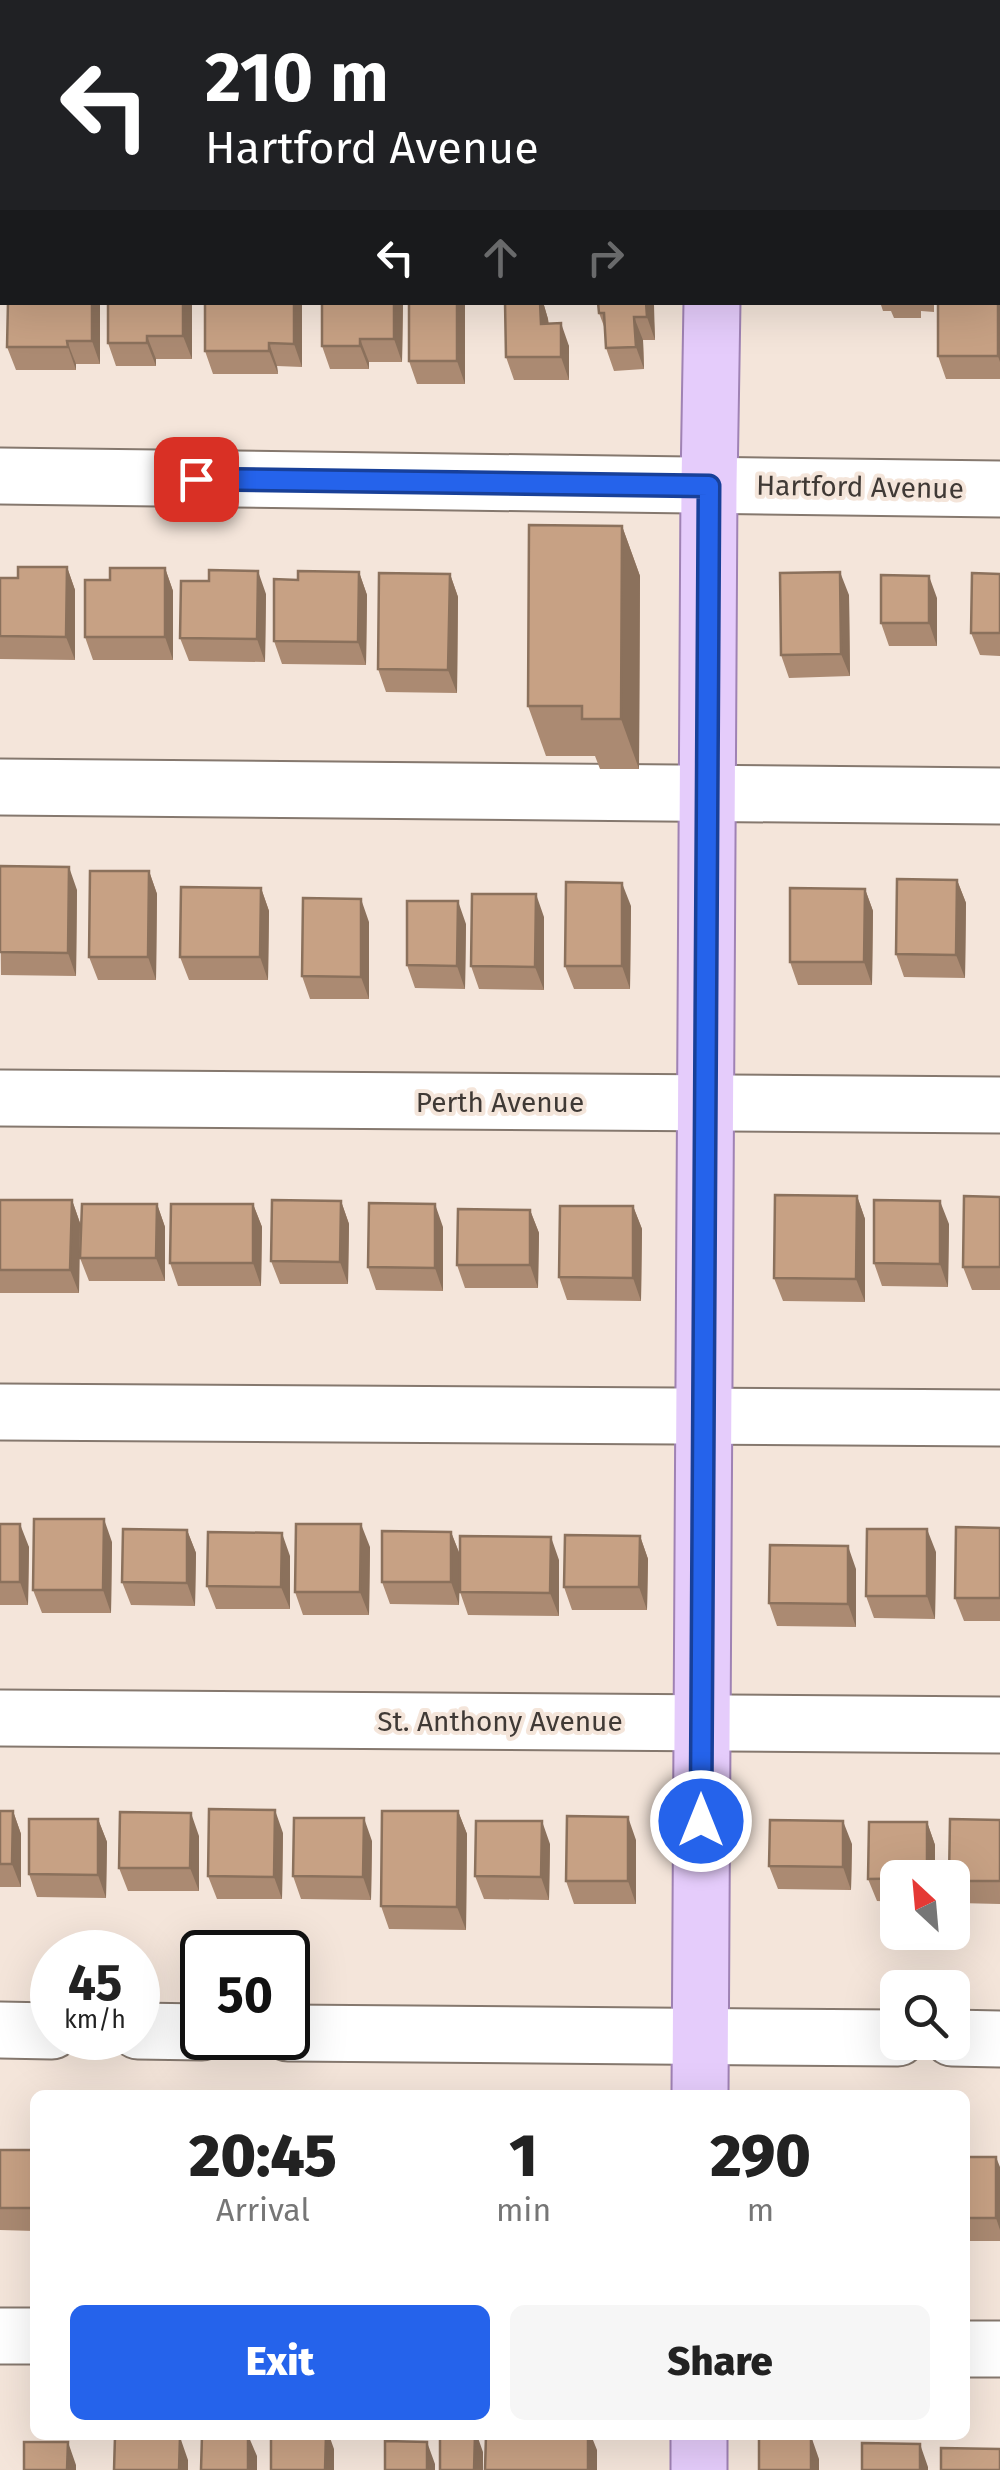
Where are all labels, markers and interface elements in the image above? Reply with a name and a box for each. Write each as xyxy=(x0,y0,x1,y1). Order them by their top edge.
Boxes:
text: 210 m xyxy=(205,36,389,120)
icon: left xyxy=(40,40,170,170)
text: Hartford Avenue xyxy=(205,121,539,175)
icon: left xyxy=(368,230,423,285)
icon: ahead xyxy=(473,230,528,285)
icon: right xyxy=(578,230,633,285)
pin xyxy=(154,437,239,522)
icon: arrive xyxy=(169,452,224,507)
street label: Hartford Avenue xyxy=(756,469,964,505)
street label: Perth Avenue xyxy=(416,1086,584,1119)
street label: St. Anthony Avenue xyxy=(377,1705,623,1738)
position arrow xyxy=(649,1769,753,1873)
north arrow xyxy=(880,1860,970,1950)
map controls xyxy=(880,1860,970,2060)
speed limit sign: 50 xyxy=(180,1930,310,2060)
text: 45 xyxy=(68,1953,122,2013)
button: search xyxy=(880,1970,970,2060)
text: km/h xyxy=(64,2005,126,2035)
text: 20:45 xyxy=(189,2120,337,2192)
text: 1 xyxy=(509,2120,538,2192)
text: 290 xyxy=(710,2120,811,2192)
text: Arrival xyxy=(216,2191,310,2229)
text: min xyxy=(496,2191,551,2229)
text: m xyxy=(747,2191,774,2229)
button: Exit xyxy=(70,2305,490,2420)
button: Share xyxy=(510,2305,930,2420)

